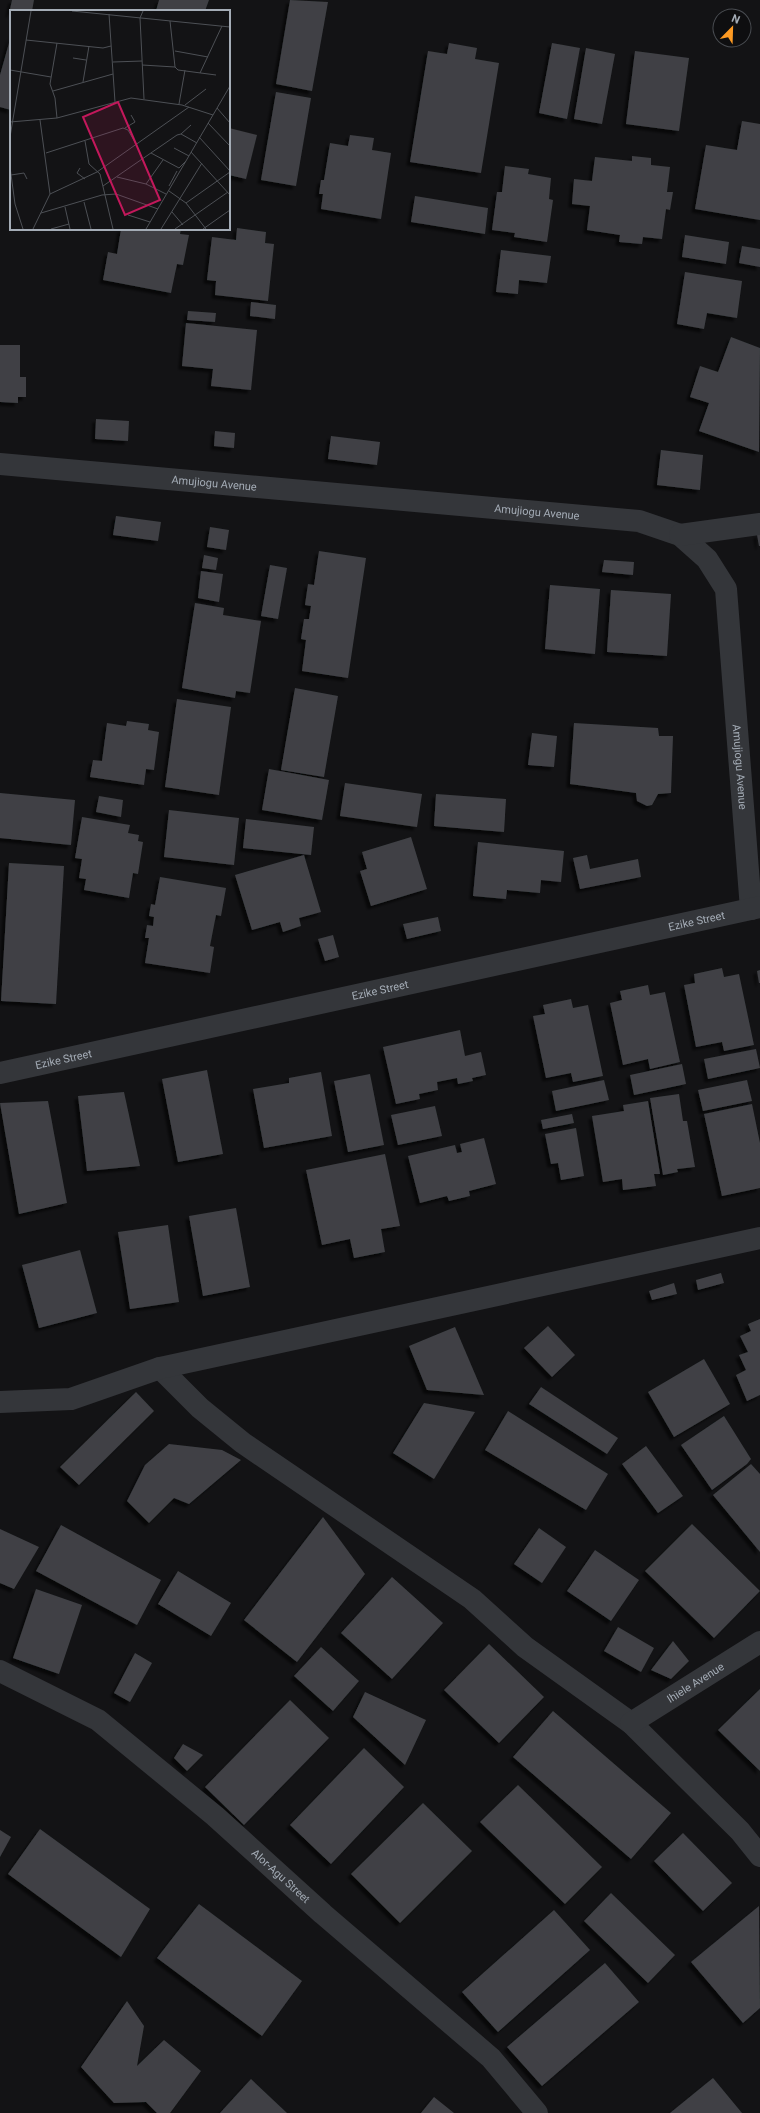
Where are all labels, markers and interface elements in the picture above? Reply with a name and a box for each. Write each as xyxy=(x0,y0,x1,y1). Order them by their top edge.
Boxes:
north arrow xyxy=(712,8,752,48)
inset map xyxy=(10,10,230,230)
text: N xyxy=(730,12,742,27)
street label: Amujiogu Avenue xyxy=(171,473,257,494)
street label: Amujiogu Avenue xyxy=(494,502,580,523)
street label: Amujiogu Avenue xyxy=(730,724,749,810)
street label: Ezike Street xyxy=(667,909,727,934)
street label: Ezike Street xyxy=(351,978,410,1003)
street label: Ezike Street xyxy=(34,1047,93,1072)
street label: Ihiele Avenue xyxy=(665,1660,727,1706)
street label: Alor-Agu Street xyxy=(249,1846,313,1906)

